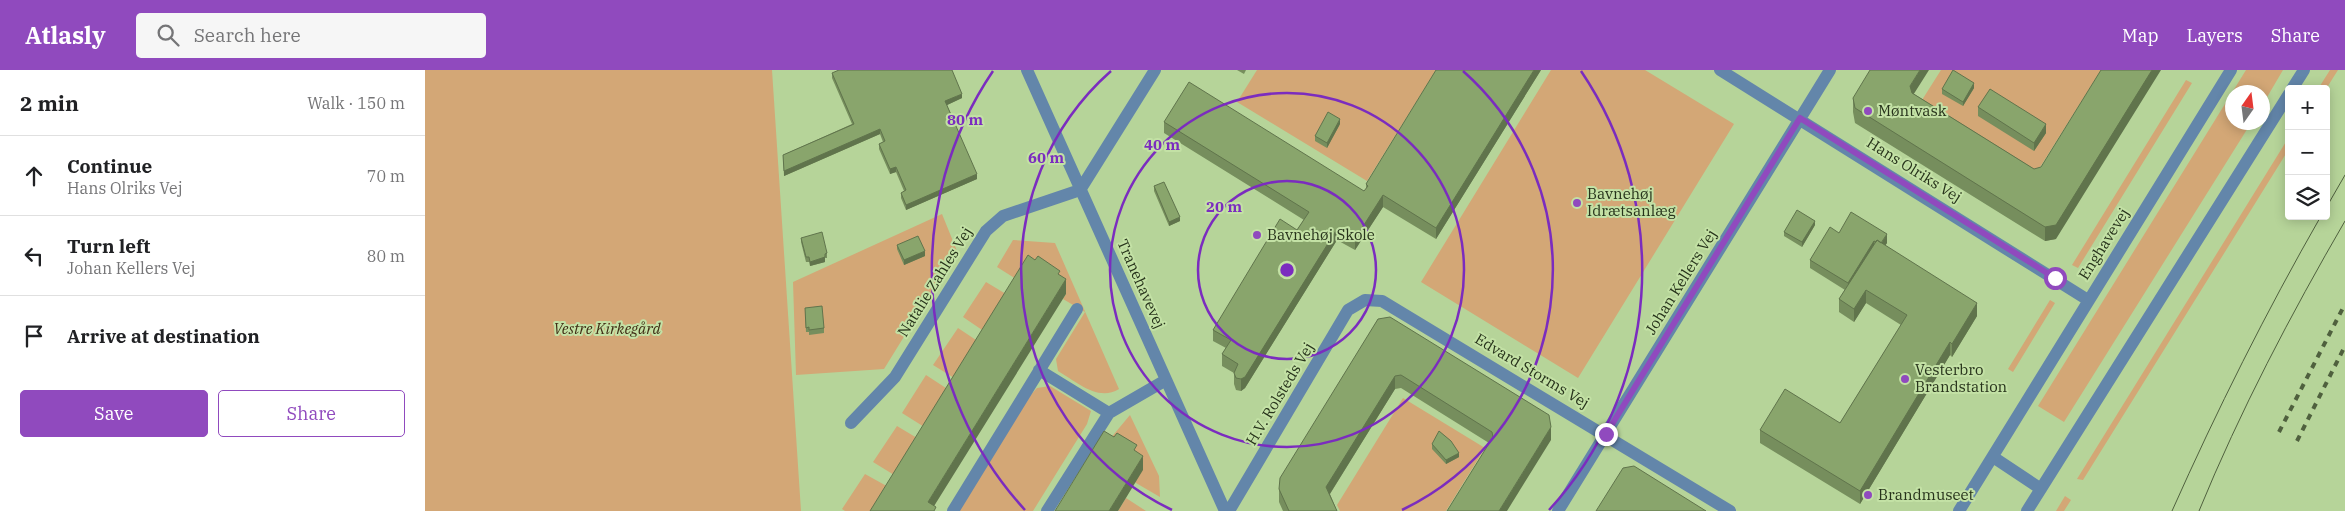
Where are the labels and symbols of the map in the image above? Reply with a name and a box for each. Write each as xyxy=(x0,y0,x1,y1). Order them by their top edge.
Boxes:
north arrow xyxy=(2225,85,2270,130)
place label: Møntvask xyxy=(1878,101,1947,120)
marker: Møntvask xyxy=(1862,105,1874,117)
text: 80 m xyxy=(947,110,983,129)
street label: Hans Olriks Vej xyxy=(1863,133,1965,206)
text: 40 m xyxy=(1144,135,1180,154)
text: 60 m xyxy=(1028,148,1064,167)
place label: Bavnehøj Idrætsanlæg xyxy=(1587,184,1676,220)
text: 20 m xyxy=(1206,197,1242,216)
marker: Bavnehøj Idrætsanlæg xyxy=(1571,197,1583,209)
street label: Enghavevej xyxy=(2074,204,2133,283)
street label: Natalie Zahles Vej xyxy=(893,223,976,340)
place label: Bavnehøj Skole xyxy=(1267,225,1375,244)
street label: Johan Kellers Vej xyxy=(1641,226,1720,338)
marker: Bavnehøj Skole xyxy=(1251,229,1263,241)
street label: Tranehavevej xyxy=(1113,236,1170,331)
centre of rings xyxy=(1278,261,1296,279)
route start xyxy=(2044,267,2067,290)
park label: Vestre Kirkegård xyxy=(553,319,661,338)
street label: Edvard Storms Vej xyxy=(1472,329,1593,412)
street label: H.V. Rolsteds Vej xyxy=(1241,339,1318,448)
place label: Vesterbro Brandstation xyxy=(1915,360,2008,396)
marker: Vesterbro Brandstation xyxy=(1899,373,1911,385)
route end xyxy=(1595,423,1618,446)
place label: Brandmuseet xyxy=(1878,485,1974,504)
marker: Brandmuseet xyxy=(1862,489,1874,501)

